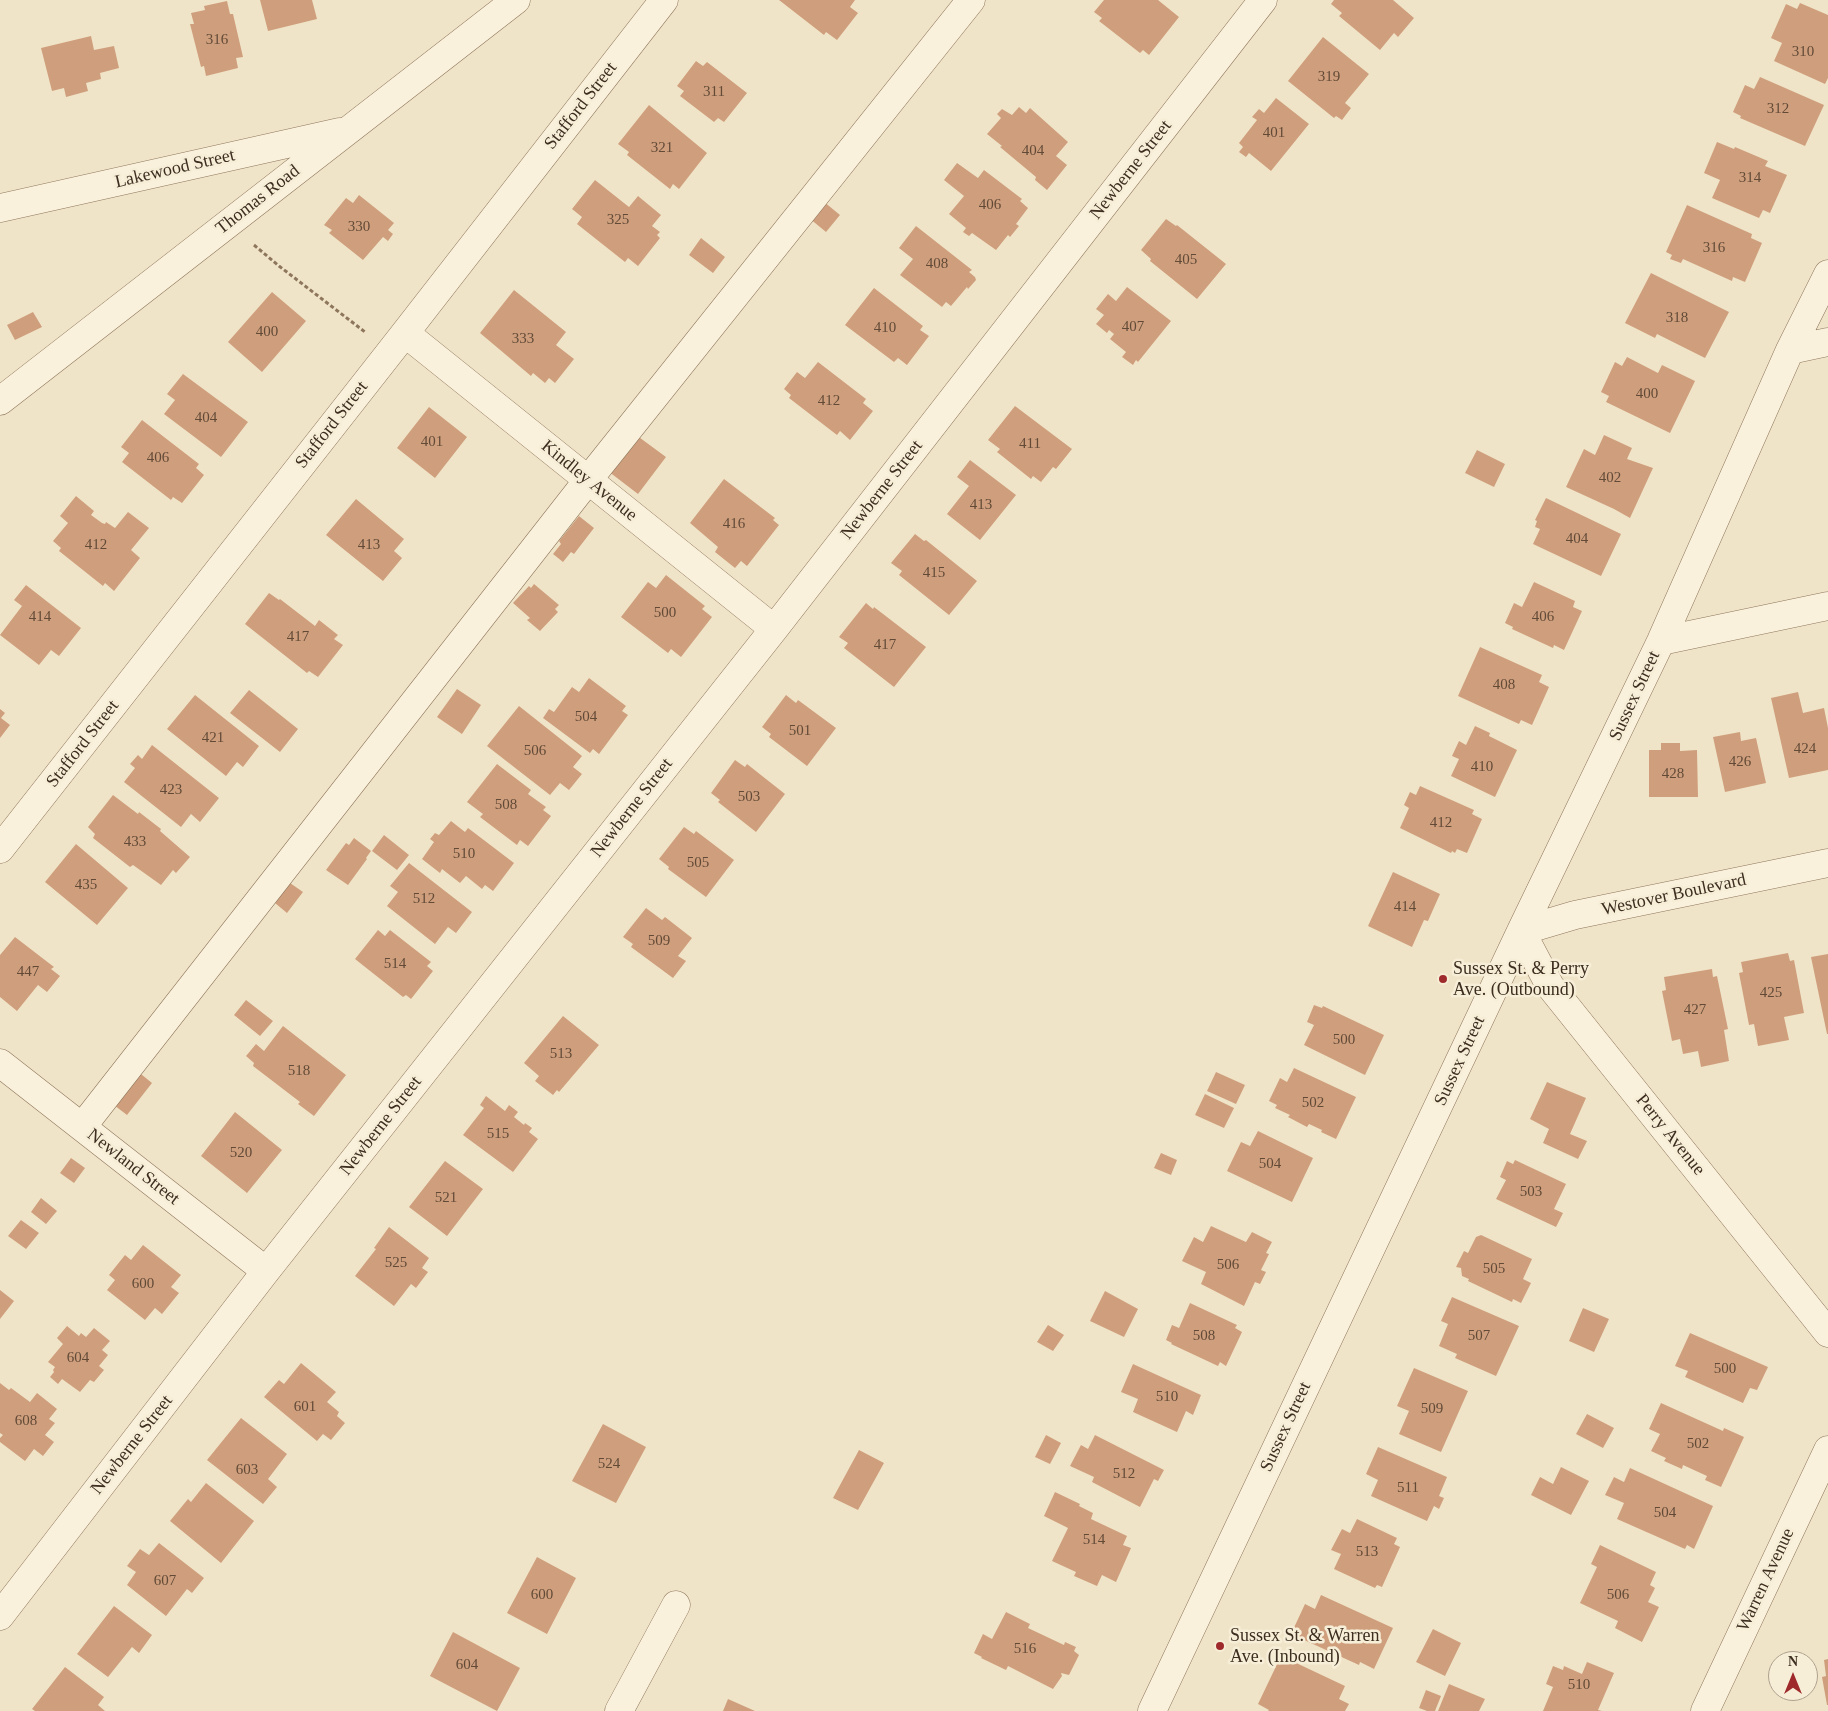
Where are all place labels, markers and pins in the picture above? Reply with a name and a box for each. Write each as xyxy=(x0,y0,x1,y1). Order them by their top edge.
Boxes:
place label: Sussex St. & Perry Ave. (Outbound) xyxy=(1453,958,1589,1001)
marker: Sussex St. & Perry Ave. (Outbound) xyxy=(1437,973,1449,985)
place label: Sussex St. & Warren Ave. (Inbound) xyxy=(1230,1625,1380,1668)
marker: Sussex St. & Warren Ave. (Inbound) xyxy=(1214,1640,1226,1652)

